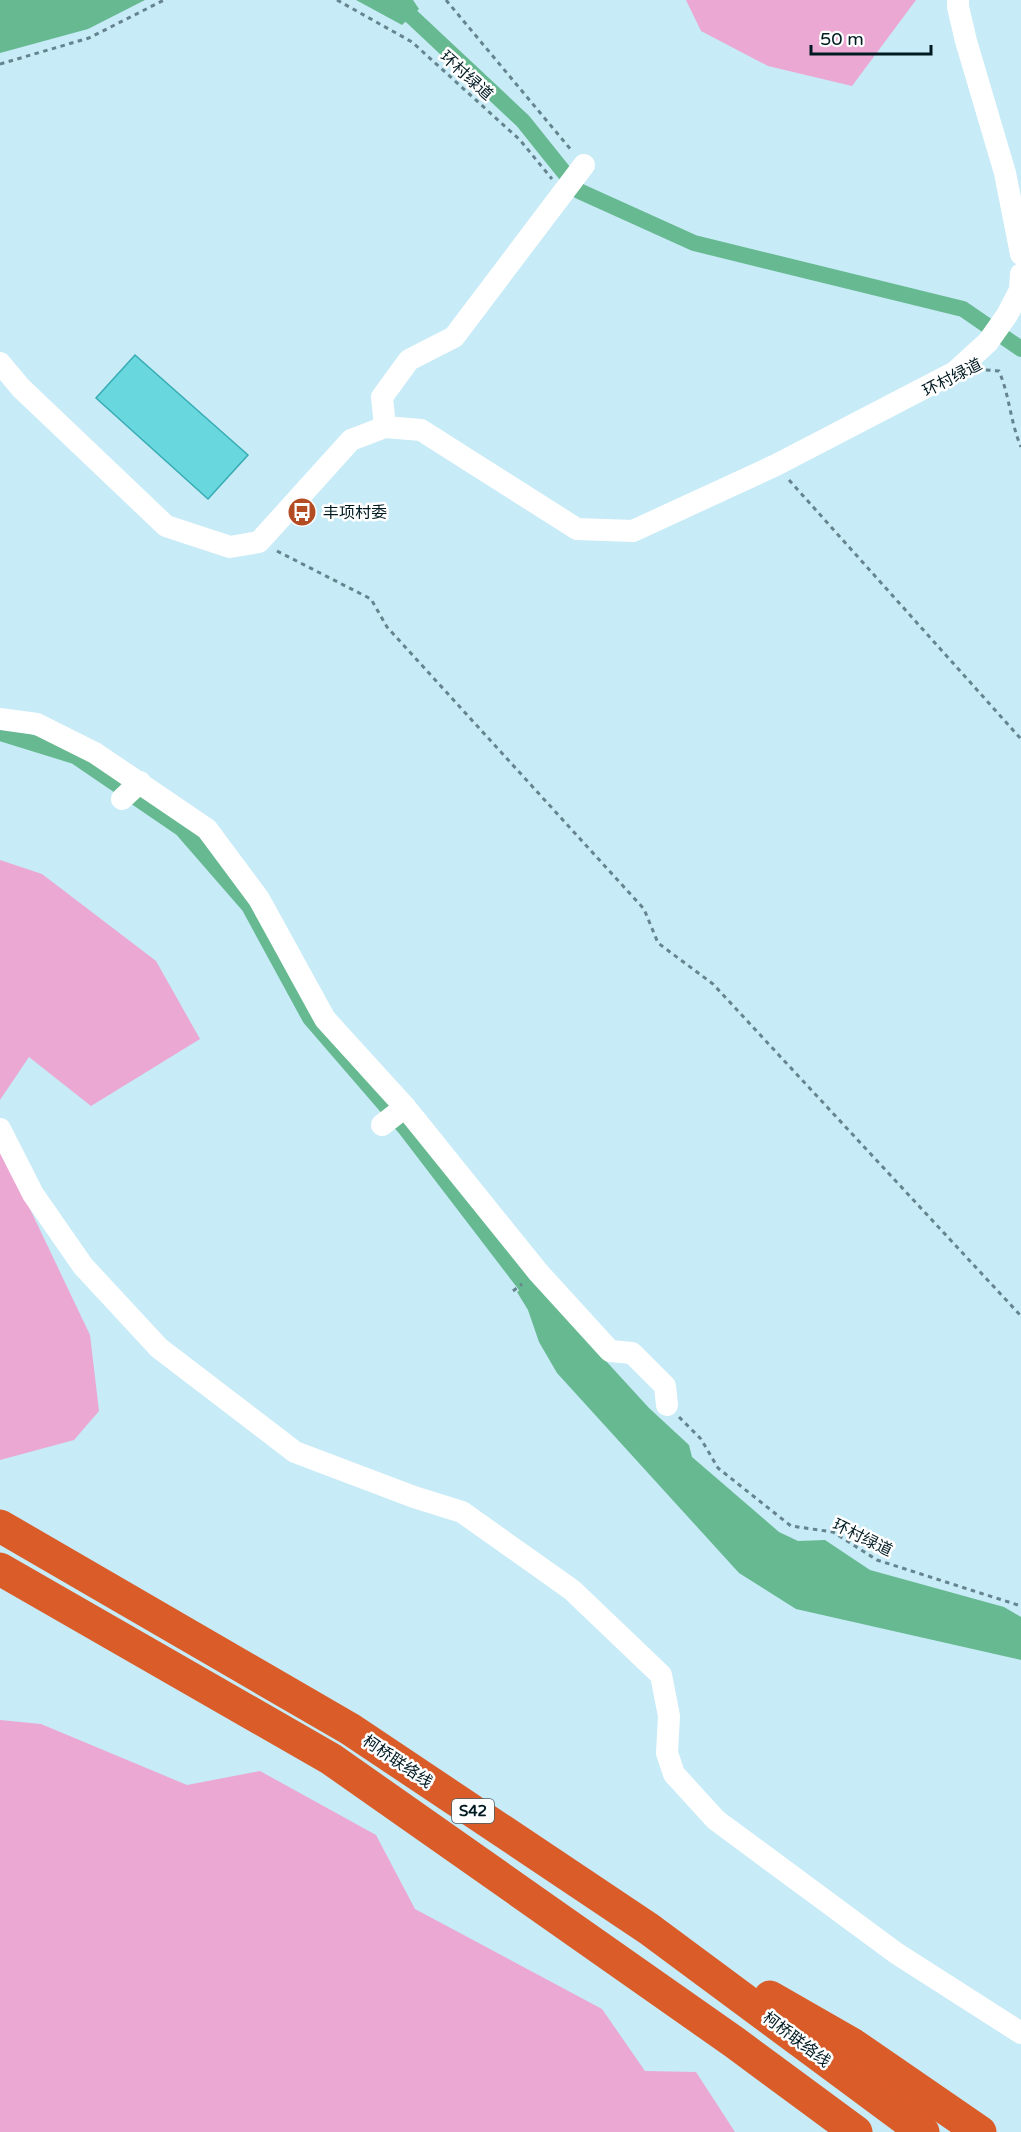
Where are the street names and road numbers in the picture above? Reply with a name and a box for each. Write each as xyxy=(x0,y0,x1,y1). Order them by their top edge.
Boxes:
street label: 环村绿道 xyxy=(436,47,497,105)
street label: 环村绿道 xyxy=(919,354,986,401)
street label: 环村绿道 xyxy=(829,1515,896,1561)
street label: 柯桥联络线 xyxy=(359,1731,436,1792)
road number: S42 xyxy=(452,1799,494,1823)
street label: 柯桥联络线 xyxy=(758,2008,834,2072)

